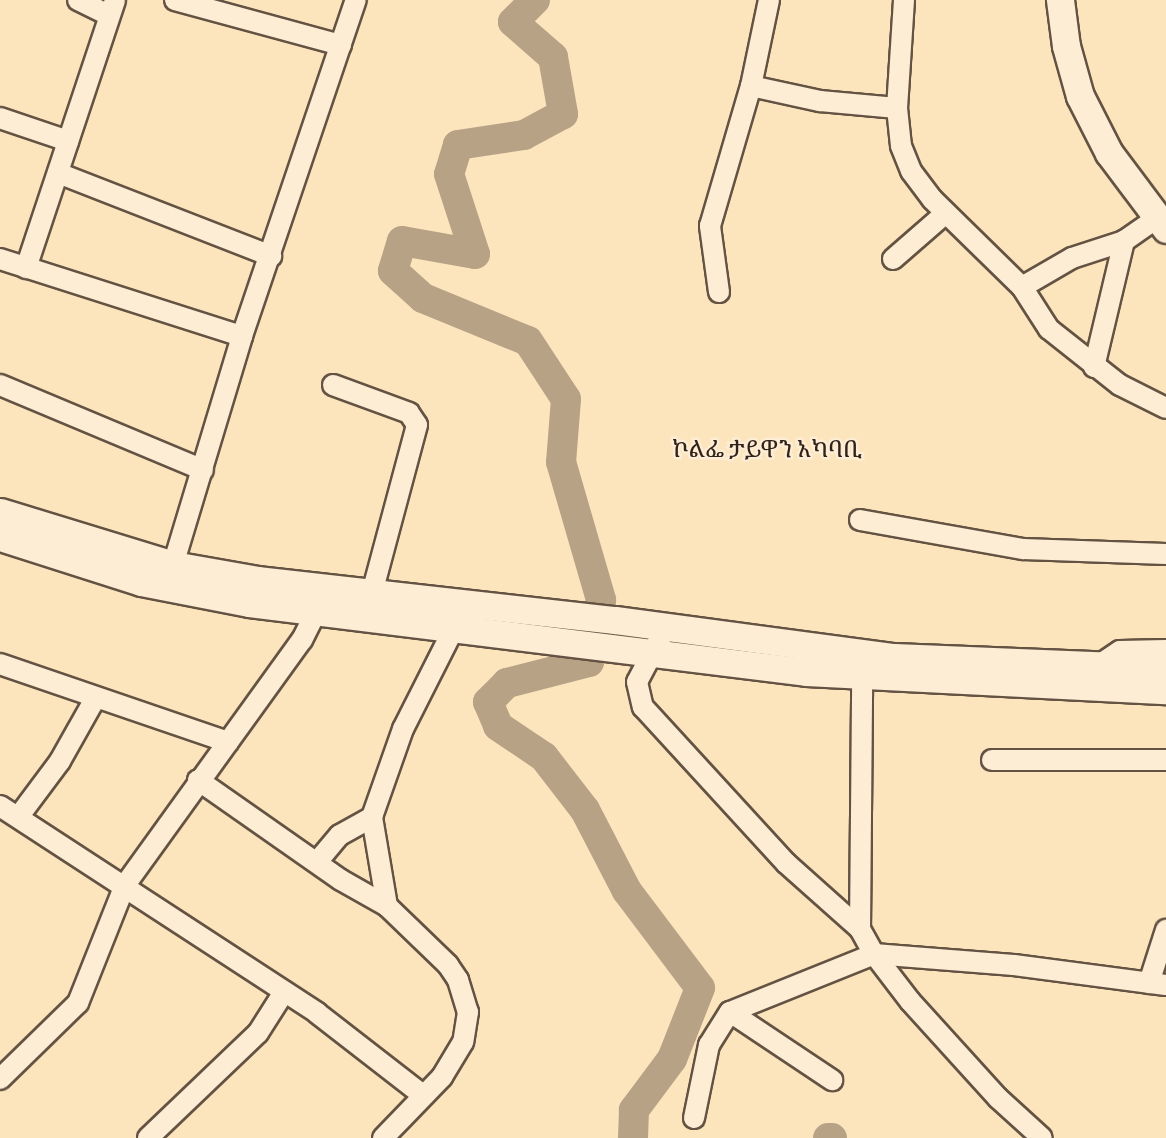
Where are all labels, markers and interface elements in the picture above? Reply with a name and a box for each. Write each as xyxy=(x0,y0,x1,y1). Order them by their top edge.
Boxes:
district label: ኮልፌ ታይዋን አካባቢ xyxy=(672,436,862,464)

